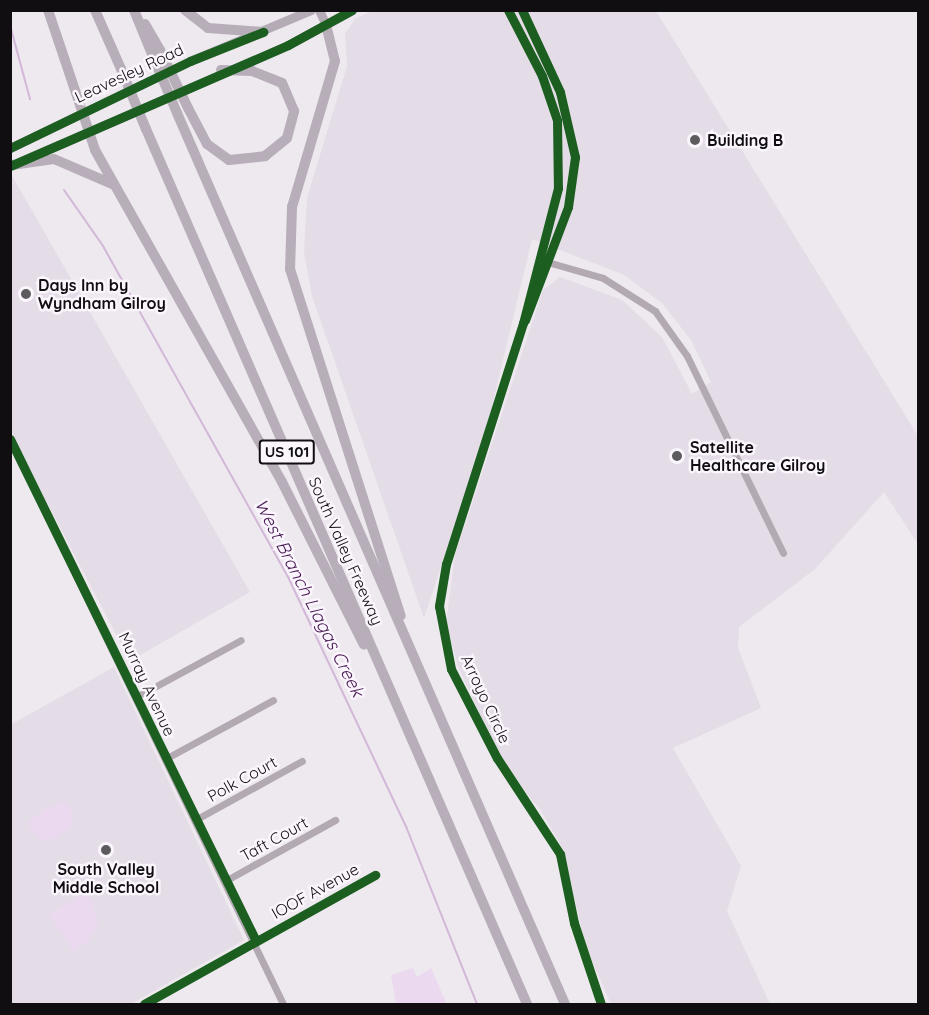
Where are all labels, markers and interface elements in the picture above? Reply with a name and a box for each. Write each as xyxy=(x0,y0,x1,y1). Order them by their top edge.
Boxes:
street label: Leavesley Road xyxy=(72,39,186,107)
place label: Building B xyxy=(707,130,783,150)
marker: Building B xyxy=(688,133,702,147)
place label: Days Inn by Wyndham Gilroy xyxy=(38,275,166,313)
marker: Days Inn by Wyndham Gilroy xyxy=(19,287,33,301)
place label: Satellite Healthcare Gilroy xyxy=(690,437,825,475)
road number: US 101 xyxy=(258,440,316,464)
marker: Satellite Healthcare Gilroy xyxy=(668,447,686,465)
street label: South Valley Freeway xyxy=(305,474,387,628)
water label: West Branch Llagas Creek xyxy=(250,495,368,701)
street label: Murray Avenue xyxy=(115,629,179,739)
street label: Arroyo Circle xyxy=(457,652,515,746)
street label: Polk Court xyxy=(204,752,280,806)
street label: Taft Court xyxy=(237,813,311,865)
marker: South Valley Middle School xyxy=(99,843,113,857)
place label: South Valley Middle School xyxy=(53,859,159,897)
street label: IOOF Avenue xyxy=(268,859,362,923)

